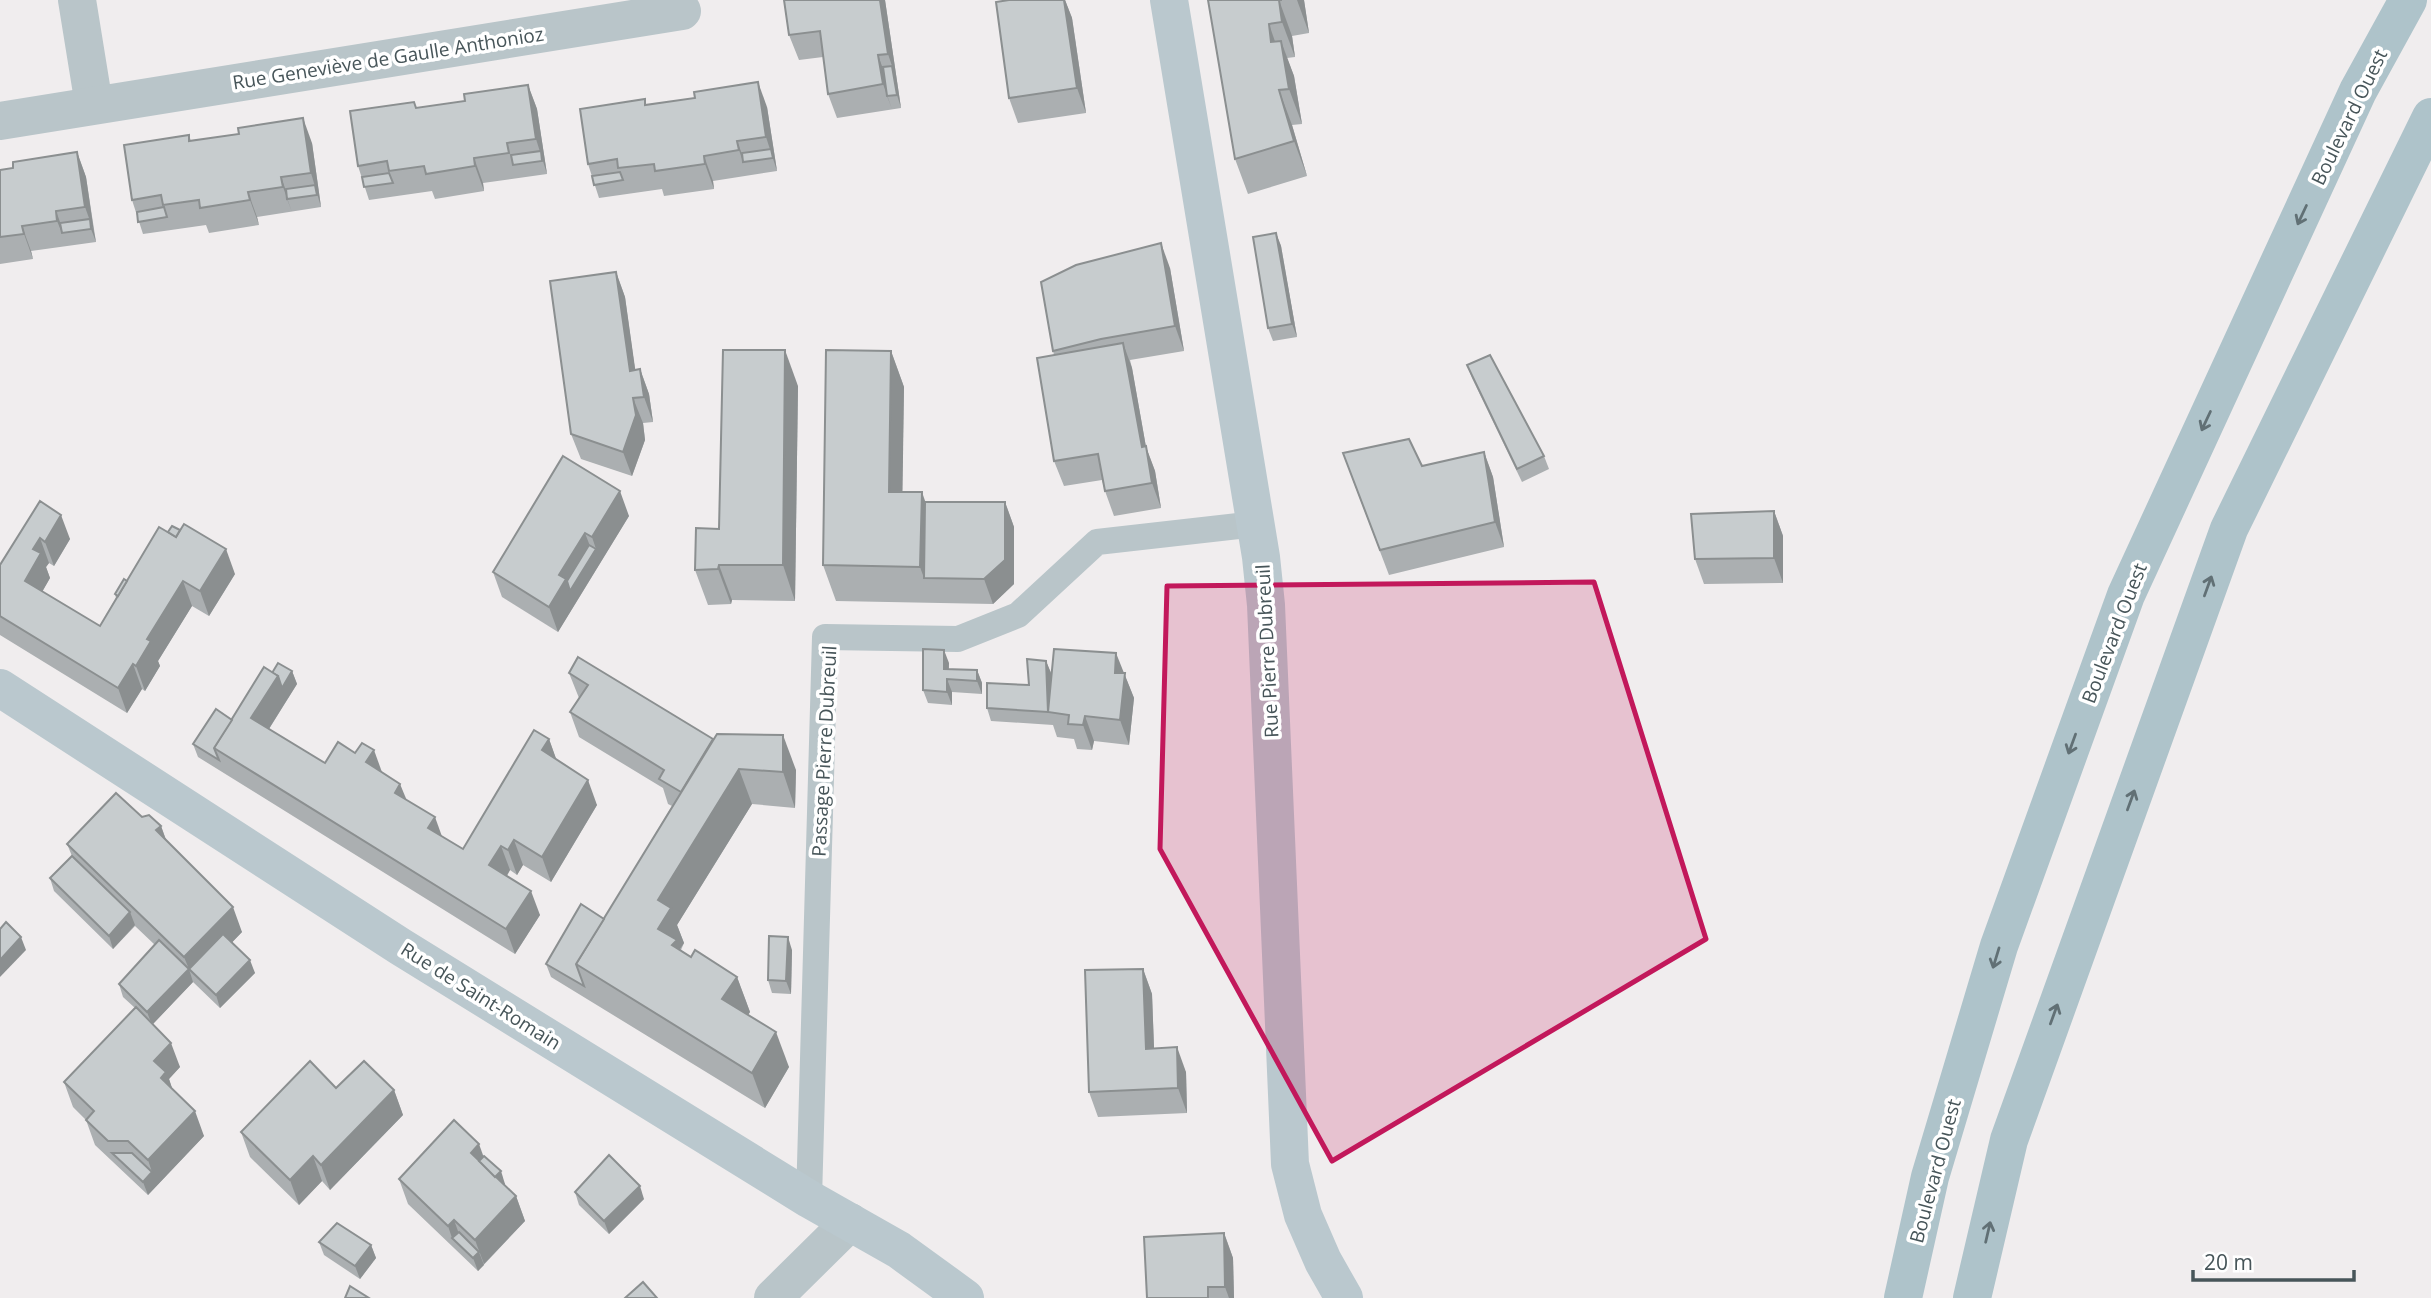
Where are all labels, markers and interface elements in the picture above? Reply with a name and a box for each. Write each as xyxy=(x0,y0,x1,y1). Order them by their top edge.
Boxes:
street label: Rue Geneviève de Gaulle Anthonioz xyxy=(231,21,545,95)
street label: Boulevard Ouest xyxy=(2305,45,2393,189)
one-way arrow xyxy=(2294,204,2308,225)
one-way arrow xyxy=(2199,410,2212,431)
street label: Boulevard Ouest xyxy=(2075,559,2153,707)
street label: Rue Pierre Dubreuil xyxy=(1249,564,1285,738)
one-way arrow xyxy=(2203,576,2215,598)
street label: Passage Pierre Dubreuil xyxy=(805,645,843,857)
one-way arrow xyxy=(2065,733,2077,755)
one-way arrow xyxy=(2126,790,2138,812)
street label: Rue de Saint-Romain xyxy=(396,936,566,1056)
one-way arrow xyxy=(1988,947,2001,969)
one-way arrow xyxy=(2049,1004,2061,1026)
street label: Boulevard Ouest xyxy=(1903,1096,1967,1246)
one-way arrow xyxy=(1982,1221,1995,1243)
scale bar xyxy=(2193,1238,2354,1282)
text: 20 m xyxy=(2204,1248,2253,1276)

